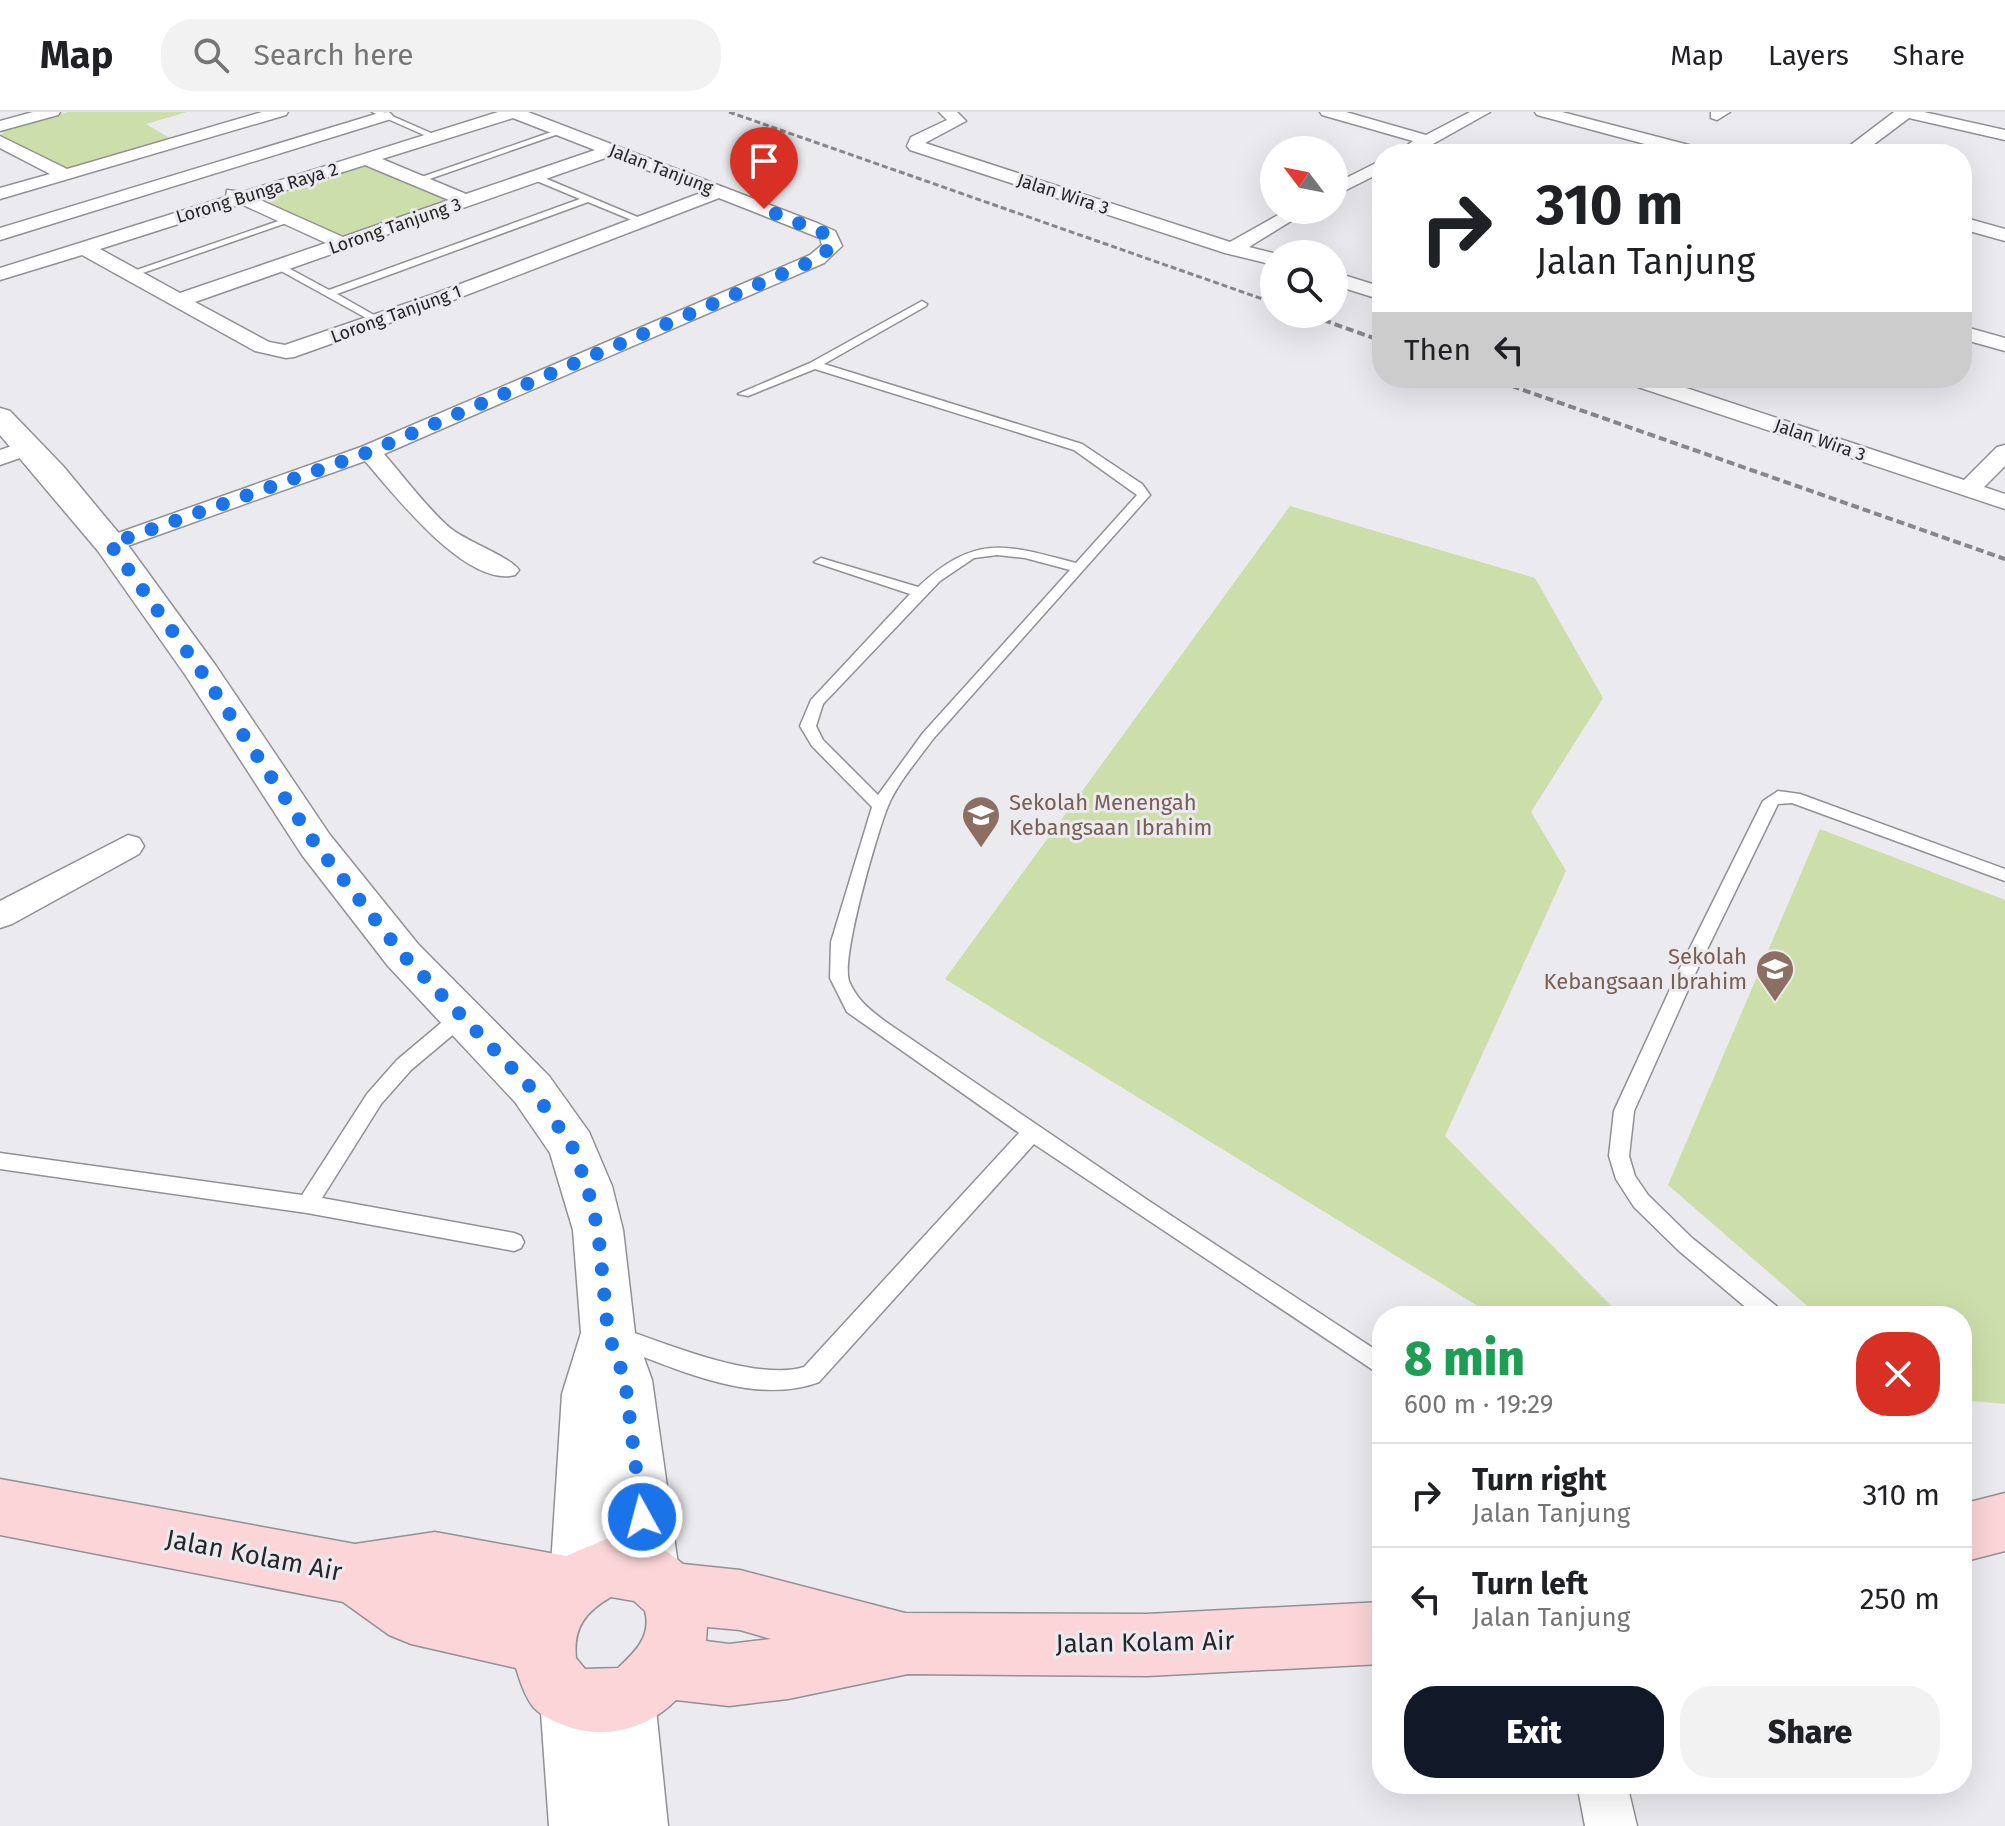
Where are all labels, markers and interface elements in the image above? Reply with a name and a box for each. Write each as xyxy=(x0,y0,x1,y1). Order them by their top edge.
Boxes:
search box xyxy=(161,19,721,91)
text: Map xyxy=(40,32,113,78)
icon: search xyxy=(189,33,233,77)
text: Search here xyxy=(253,37,414,73)
text: Map xyxy=(1670,39,1724,72)
text: Layers xyxy=(1768,39,1849,72)
text: Share xyxy=(1893,39,1965,72)
pin xyxy=(730,127,798,209)
north arrow xyxy=(1260,136,1348,224)
map controls xyxy=(1260,136,1348,328)
street label: Jalan Tanjung xyxy=(606,139,717,199)
icon: arrive xyxy=(742,139,786,183)
street label: Lorong Bunga Raya 2 xyxy=(173,158,341,228)
street label: Jalan Wira 3 xyxy=(1014,169,1112,219)
text: 310 m xyxy=(1536,172,1683,239)
icon: right xyxy=(1404,176,1508,280)
street label: Lorong Tanjung 3 xyxy=(326,193,464,259)
button: search xyxy=(1260,240,1348,328)
text: Jalan Tanjung xyxy=(1536,240,1755,284)
street label: Lorong Tanjung 1 xyxy=(328,280,464,348)
icon: left xyxy=(1487,328,1531,372)
text: Then xyxy=(1404,332,1471,368)
street label: Jalan Wira 3 xyxy=(1771,414,1869,466)
place label: Sekolah Menengah Kebangsaan Ibrahim xyxy=(1009,789,1212,841)
school or university icon: Sekolah Menengah Kebangsaan Ibrahim xyxy=(960,794,1002,849)
place label: Sekolah Kebangsaan Ibrahim xyxy=(1544,943,1747,995)
school or university icon: Sekolah Kebangsaan Ibrahim xyxy=(1754,948,1796,1003)
text: 8 min xyxy=(1404,1330,1525,1388)
button: close xyxy=(1856,1332,1940,1416)
text: 600 m · 19:29 xyxy=(1404,1389,1553,1420)
text: Turn right xyxy=(1472,1462,1607,1498)
icon: right xyxy=(1404,1473,1448,1517)
position arrow xyxy=(600,1475,684,1559)
text: 310 m xyxy=(1862,1477,1940,1513)
text: Jalan Tanjung xyxy=(1472,1498,1630,1529)
street label: Jalan Kolam Air xyxy=(163,1523,345,1588)
text: Turn left xyxy=(1472,1566,1588,1602)
icon: left xyxy=(1404,1577,1448,1621)
text: 250 m xyxy=(1860,1581,1940,1617)
text: Jalan Tanjung xyxy=(1472,1602,1630,1633)
street label: Jalan Kolam Air xyxy=(1055,1625,1235,1660)
button: Exit xyxy=(1404,1686,1664,1778)
button: Share xyxy=(1680,1686,1940,1778)

